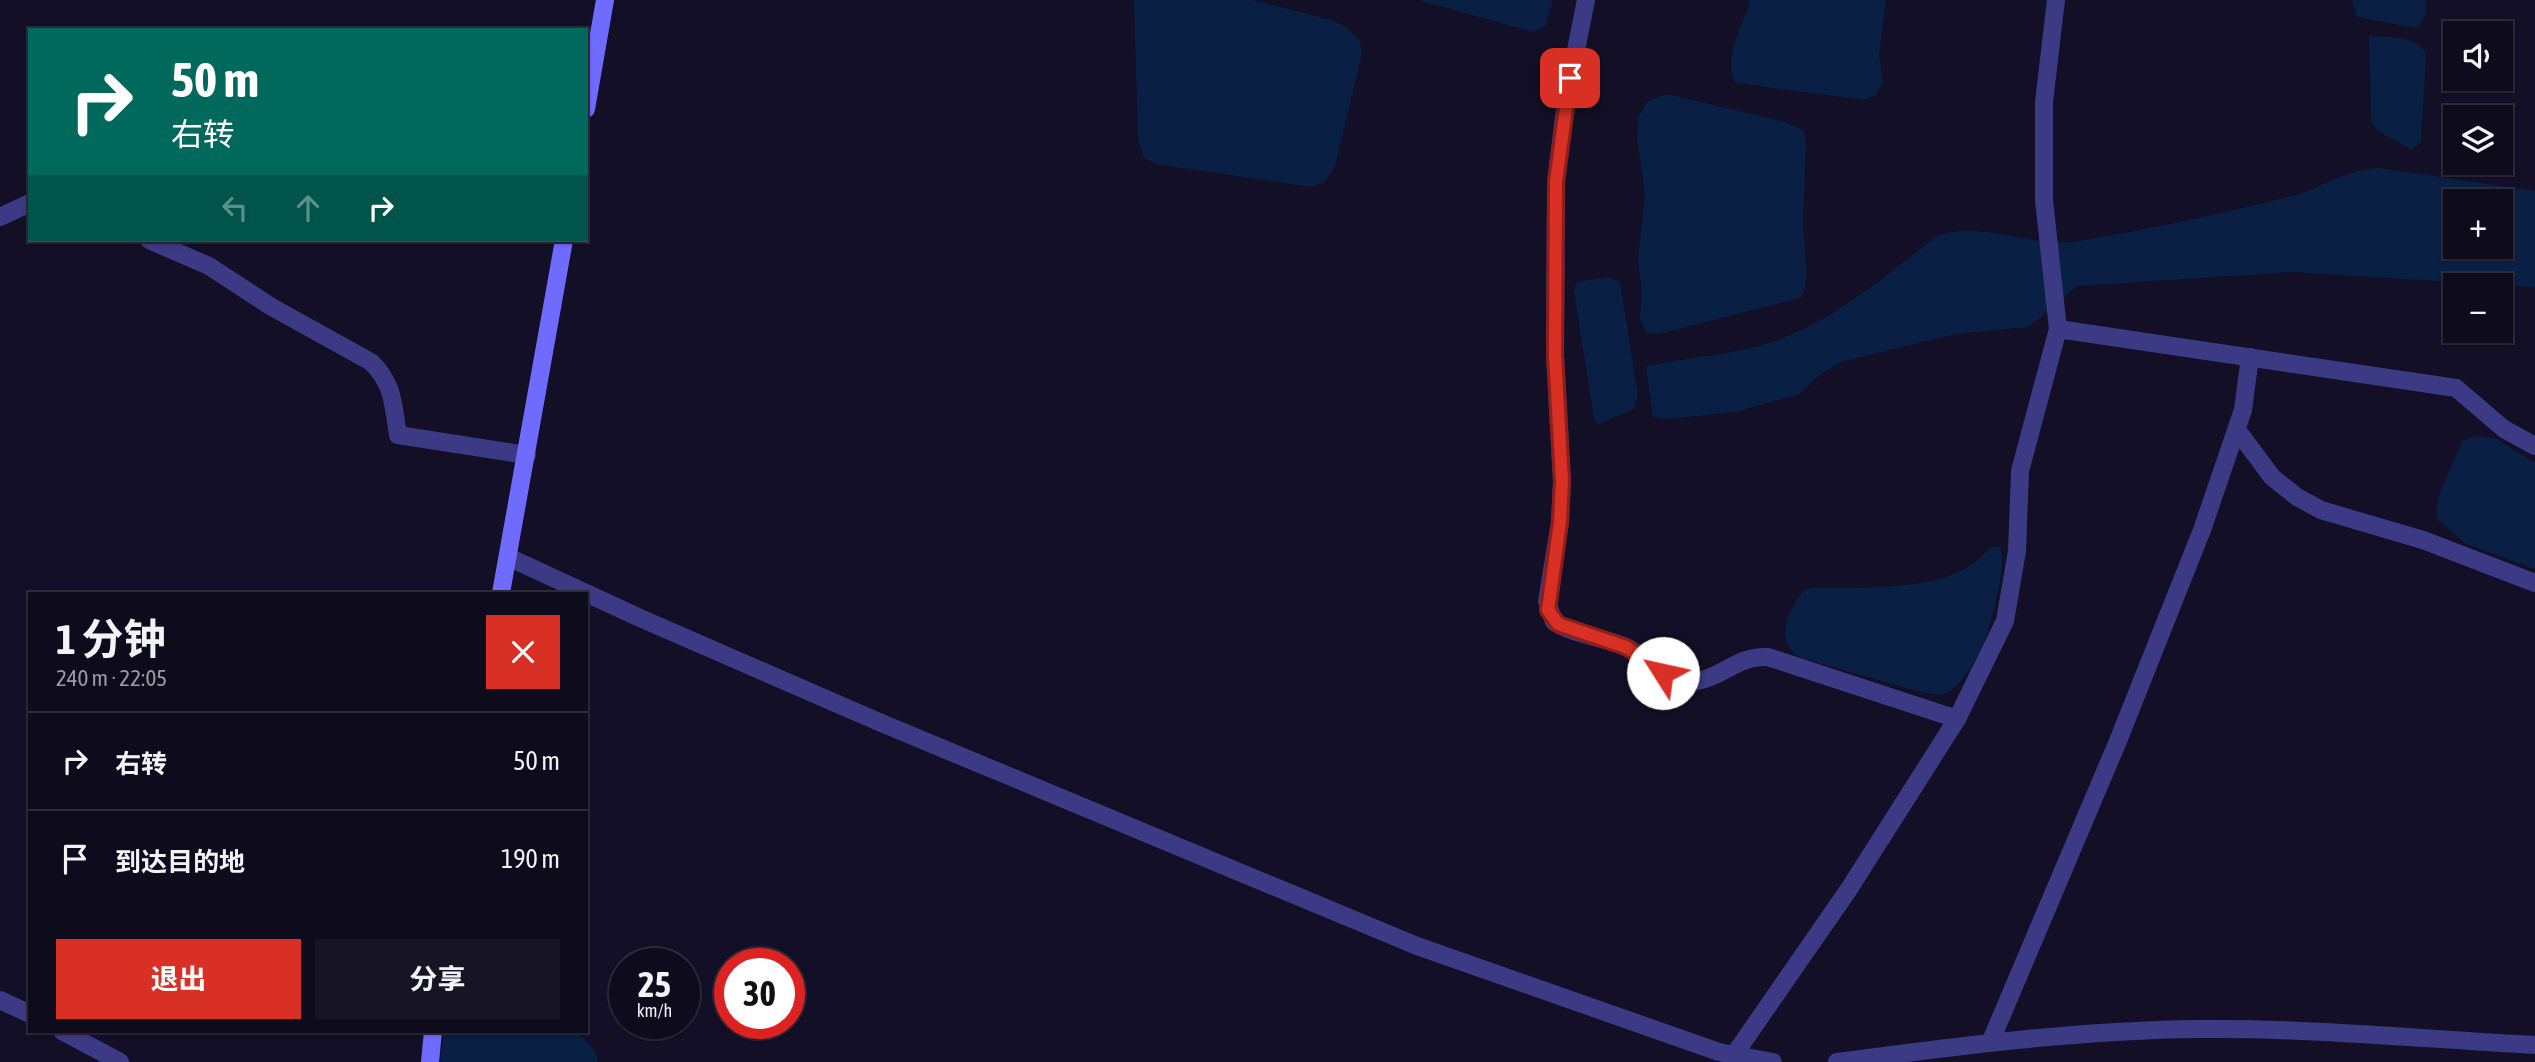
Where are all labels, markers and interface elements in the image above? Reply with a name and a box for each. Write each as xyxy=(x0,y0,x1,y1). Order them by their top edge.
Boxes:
map controls xyxy=(2443,21,2513,343)
button: sound xyxy=(2443,21,2513,91)
pin xyxy=(1540,48,1600,108)
text: 50 m xyxy=(171,51,259,107)
icon: right xyxy=(56,56,147,147)
icon: arrive xyxy=(1551,59,1589,97)
button: layers xyxy=(2443,105,2513,175)
text: 右转 xyxy=(171,116,235,153)
icon: left xyxy=(216,189,254,227)
icon: ahead xyxy=(289,189,327,227)
icon: right xyxy=(362,189,400,227)
button: + xyxy=(2443,189,2513,259)
button: − xyxy=(2443,273,2513,343)
text: 1 分钟 xyxy=(56,615,166,663)
button: close xyxy=(486,615,560,689)
position arrow xyxy=(1626,636,1700,710)
text: 240 m · 22:05 xyxy=(56,665,167,691)
icon: right xyxy=(56,742,94,780)
text: 50 m xyxy=(513,746,560,776)
text: 右转 xyxy=(115,749,167,779)
icon: arrive xyxy=(56,840,94,878)
text: 190 m xyxy=(501,844,560,874)
text: 到达目的地 xyxy=(115,847,245,877)
button: 退出 xyxy=(56,939,301,1019)
button: 分享 xyxy=(315,939,560,1019)
speed limit sign: 30 xyxy=(714,948,805,1039)
text: 25 xyxy=(638,964,671,1004)
text: km/h xyxy=(637,1000,672,1021)

